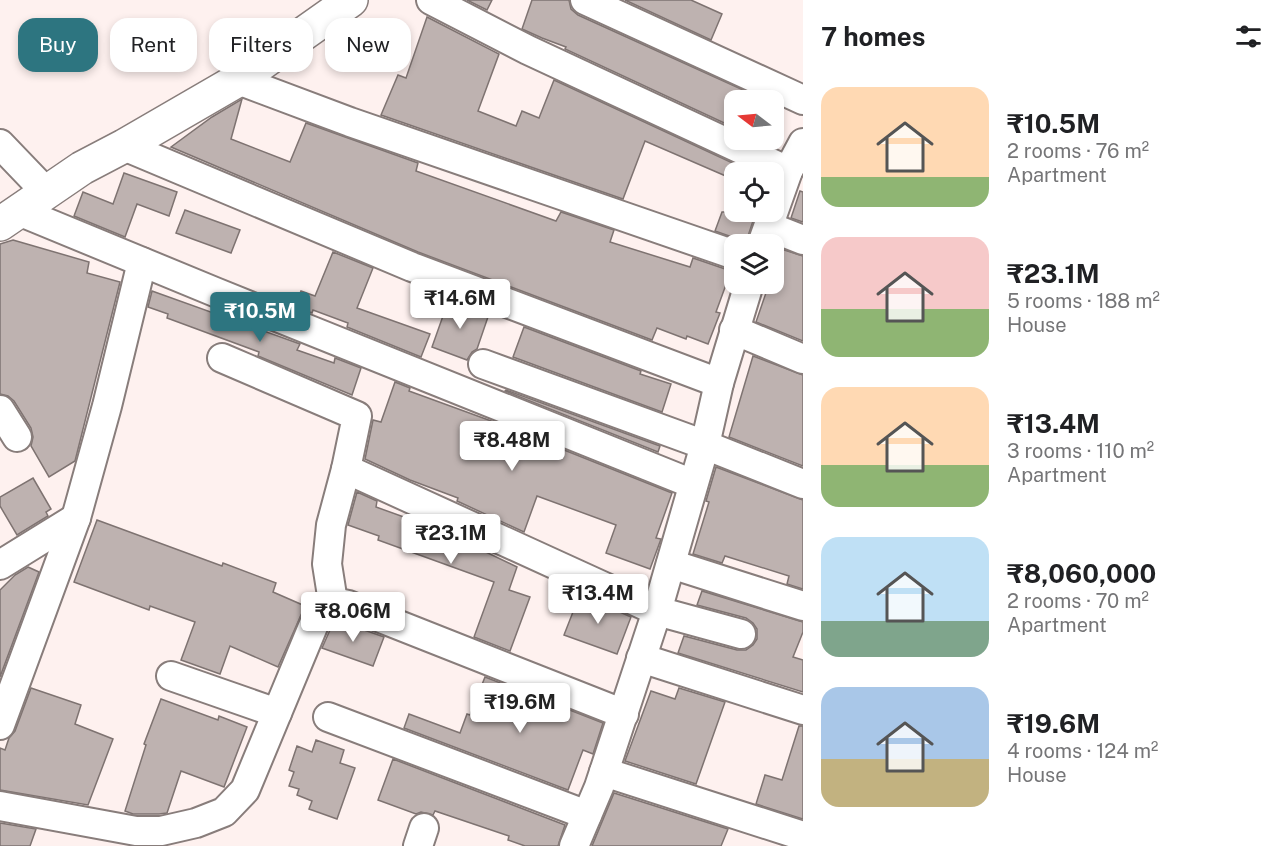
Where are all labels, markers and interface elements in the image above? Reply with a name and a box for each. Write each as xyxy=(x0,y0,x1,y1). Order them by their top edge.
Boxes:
chip: Buy xyxy=(18,18,98,72)
chip: Rent xyxy=(110,18,197,72)
chip: Filters xyxy=(209,18,313,72)
chip: New xyxy=(325,18,411,72)
icon: filters xyxy=(1232,20,1265,53)
text: 7 homes xyxy=(821,21,925,52)
north arrow xyxy=(724,90,784,150)
map controls xyxy=(724,90,784,294)
text: ₹10.5M xyxy=(1007,108,1100,139)
icon: home xyxy=(869,111,941,183)
text: 2 rooms · 76 m² xyxy=(1007,139,1149,163)
button: locate xyxy=(724,162,784,222)
text: Apartment xyxy=(1007,163,1107,187)
button: layers xyxy=(724,234,784,294)
text: ₹23.1M xyxy=(1007,258,1100,289)
icon: home xyxy=(869,261,941,333)
pin: ₹14.6M xyxy=(411,279,509,330)
text: ₹14.6M xyxy=(424,286,496,310)
text: 5 rooms · 188 m² xyxy=(1007,289,1160,313)
pin: ₹10.5M xyxy=(211,292,309,343)
text: ₹10.5M xyxy=(224,299,296,323)
text: House xyxy=(1007,313,1067,337)
text: ₹13.4M xyxy=(1007,408,1100,439)
icon: home xyxy=(869,411,941,483)
pin: ₹8.48M xyxy=(463,421,561,472)
text: ₹8.48M xyxy=(474,428,550,452)
text: 3 rooms · 110 m² xyxy=(1007,439,1154,463)
text: Apartment xyxy=(1007,463,1107,487)
pin: ₹23.1M xyxy=(402,514,500,565)
text: ₹23.1M xyxy=(415,521,487,545)
text: ₹8,060,000 xyxy=(1007,558,1156,589)
icon: home xyxy=(869,561,941,633)
pin: ₹13.4M xyxy=(549,574,647,625)
text: ₹13.4M xyxy=(562,581,634,605)
text: 2 rooms · 70 m² xyxy=(1007,589,1149,613)
pin: ₹8.06M xyxy=(304,592,402,643)
text: ₹8.06M xyxy=(315,599,391,623)
text: Apartment xyxy=(1007,613,1107,637)
pin: ₹19.6M xyxy=(471,683,569,734)
text: ₹19.6M xyxy=(484,690,556,714)
text: ₹19.6M xyxy=(1007,708,1100,739)
icon: home xyxy=(869,711,941,783)
text: 4 rooms · 124 m² xyxy=(1007,739,1158,763)
text: House xyxy=(1007,763,1067,787)

